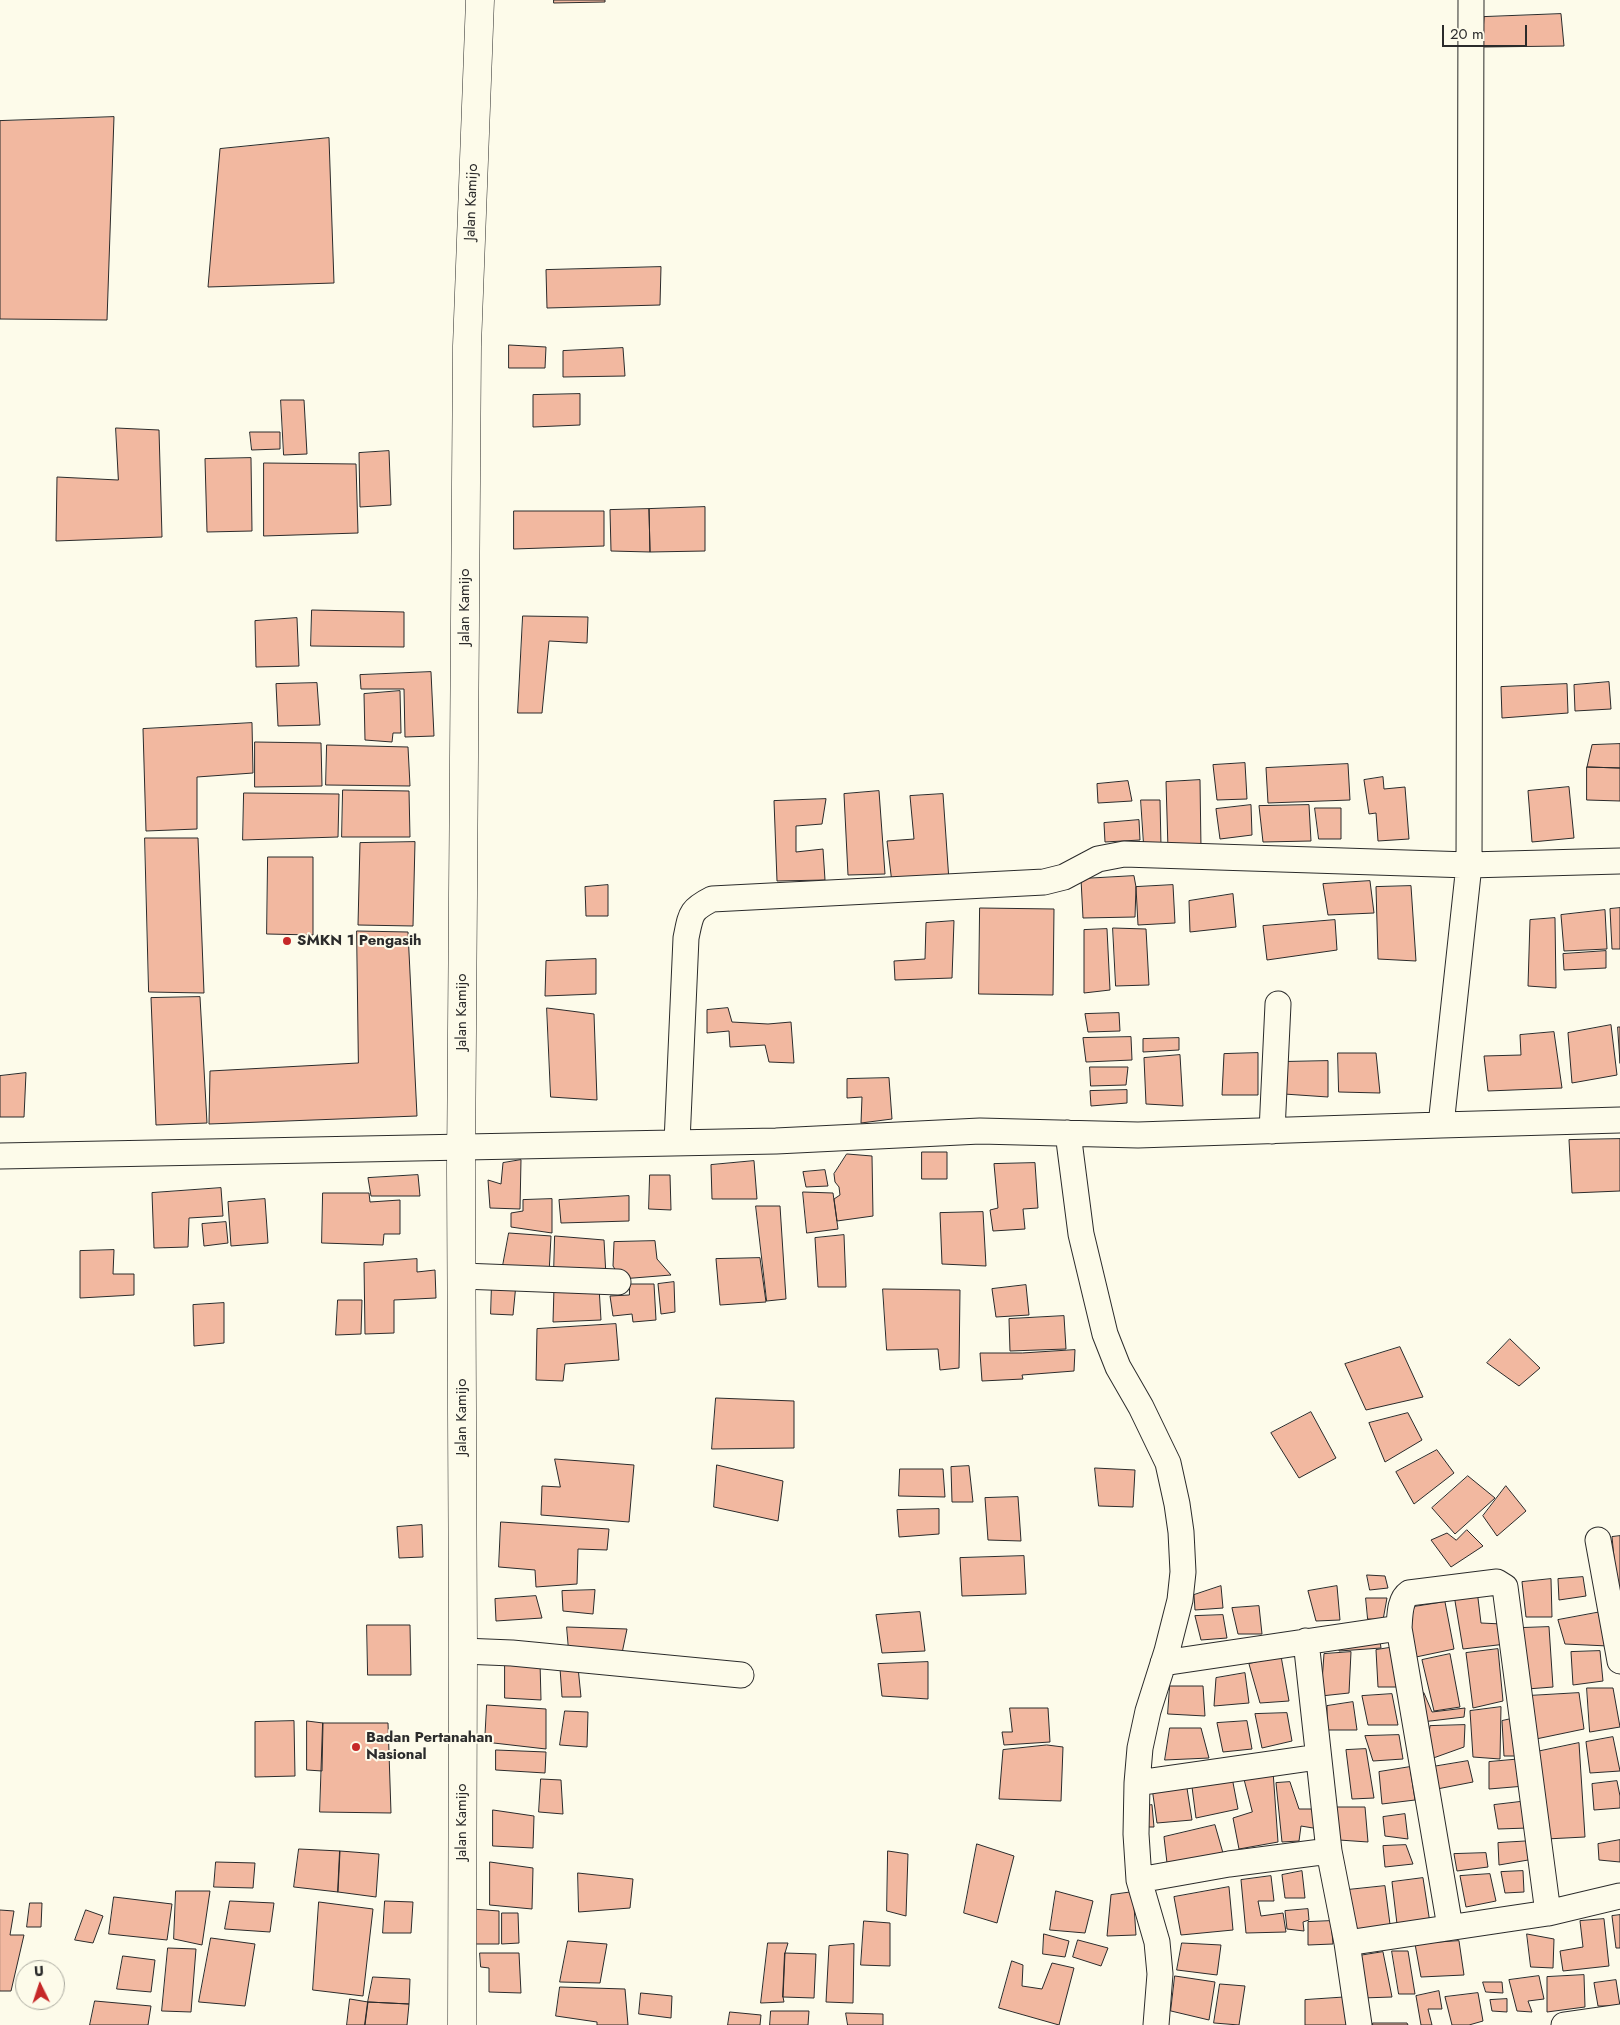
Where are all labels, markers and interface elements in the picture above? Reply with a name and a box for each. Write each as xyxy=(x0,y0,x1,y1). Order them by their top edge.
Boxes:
scale bar xyxy=(1445,15,1530,47)
text: 20 m xyxy=(1450,23,1484,45)
street label: Jalan Kamijo xyxy=(462,163,482,241)
street label: Jalan Kamijo xyxy=(456,568,474,646)
place label: SMKN 1 Pengasih xyxy=(297,932,422,950)
marker: SMKN 1 Pengasih xyxy=(281,935,293,947)
street label: Jalan Kamijo xyxy=(453,973,471,1051)
street label: Jalan Kamijo xyxy=(453,1378,471,1456)
place label: Badan Pertanahan Nasional xyxy=(366,1729,493,1764)
marker: Badan Pertanahan Nasional xyxy=(350,1741,362,1753)
street label: Jalan Kamijo xyxy=(453,1783,471,1861)
north arrow xyxy=(15,1960,65,2010)
text: U xyxy=(33,1961,45,1981)

